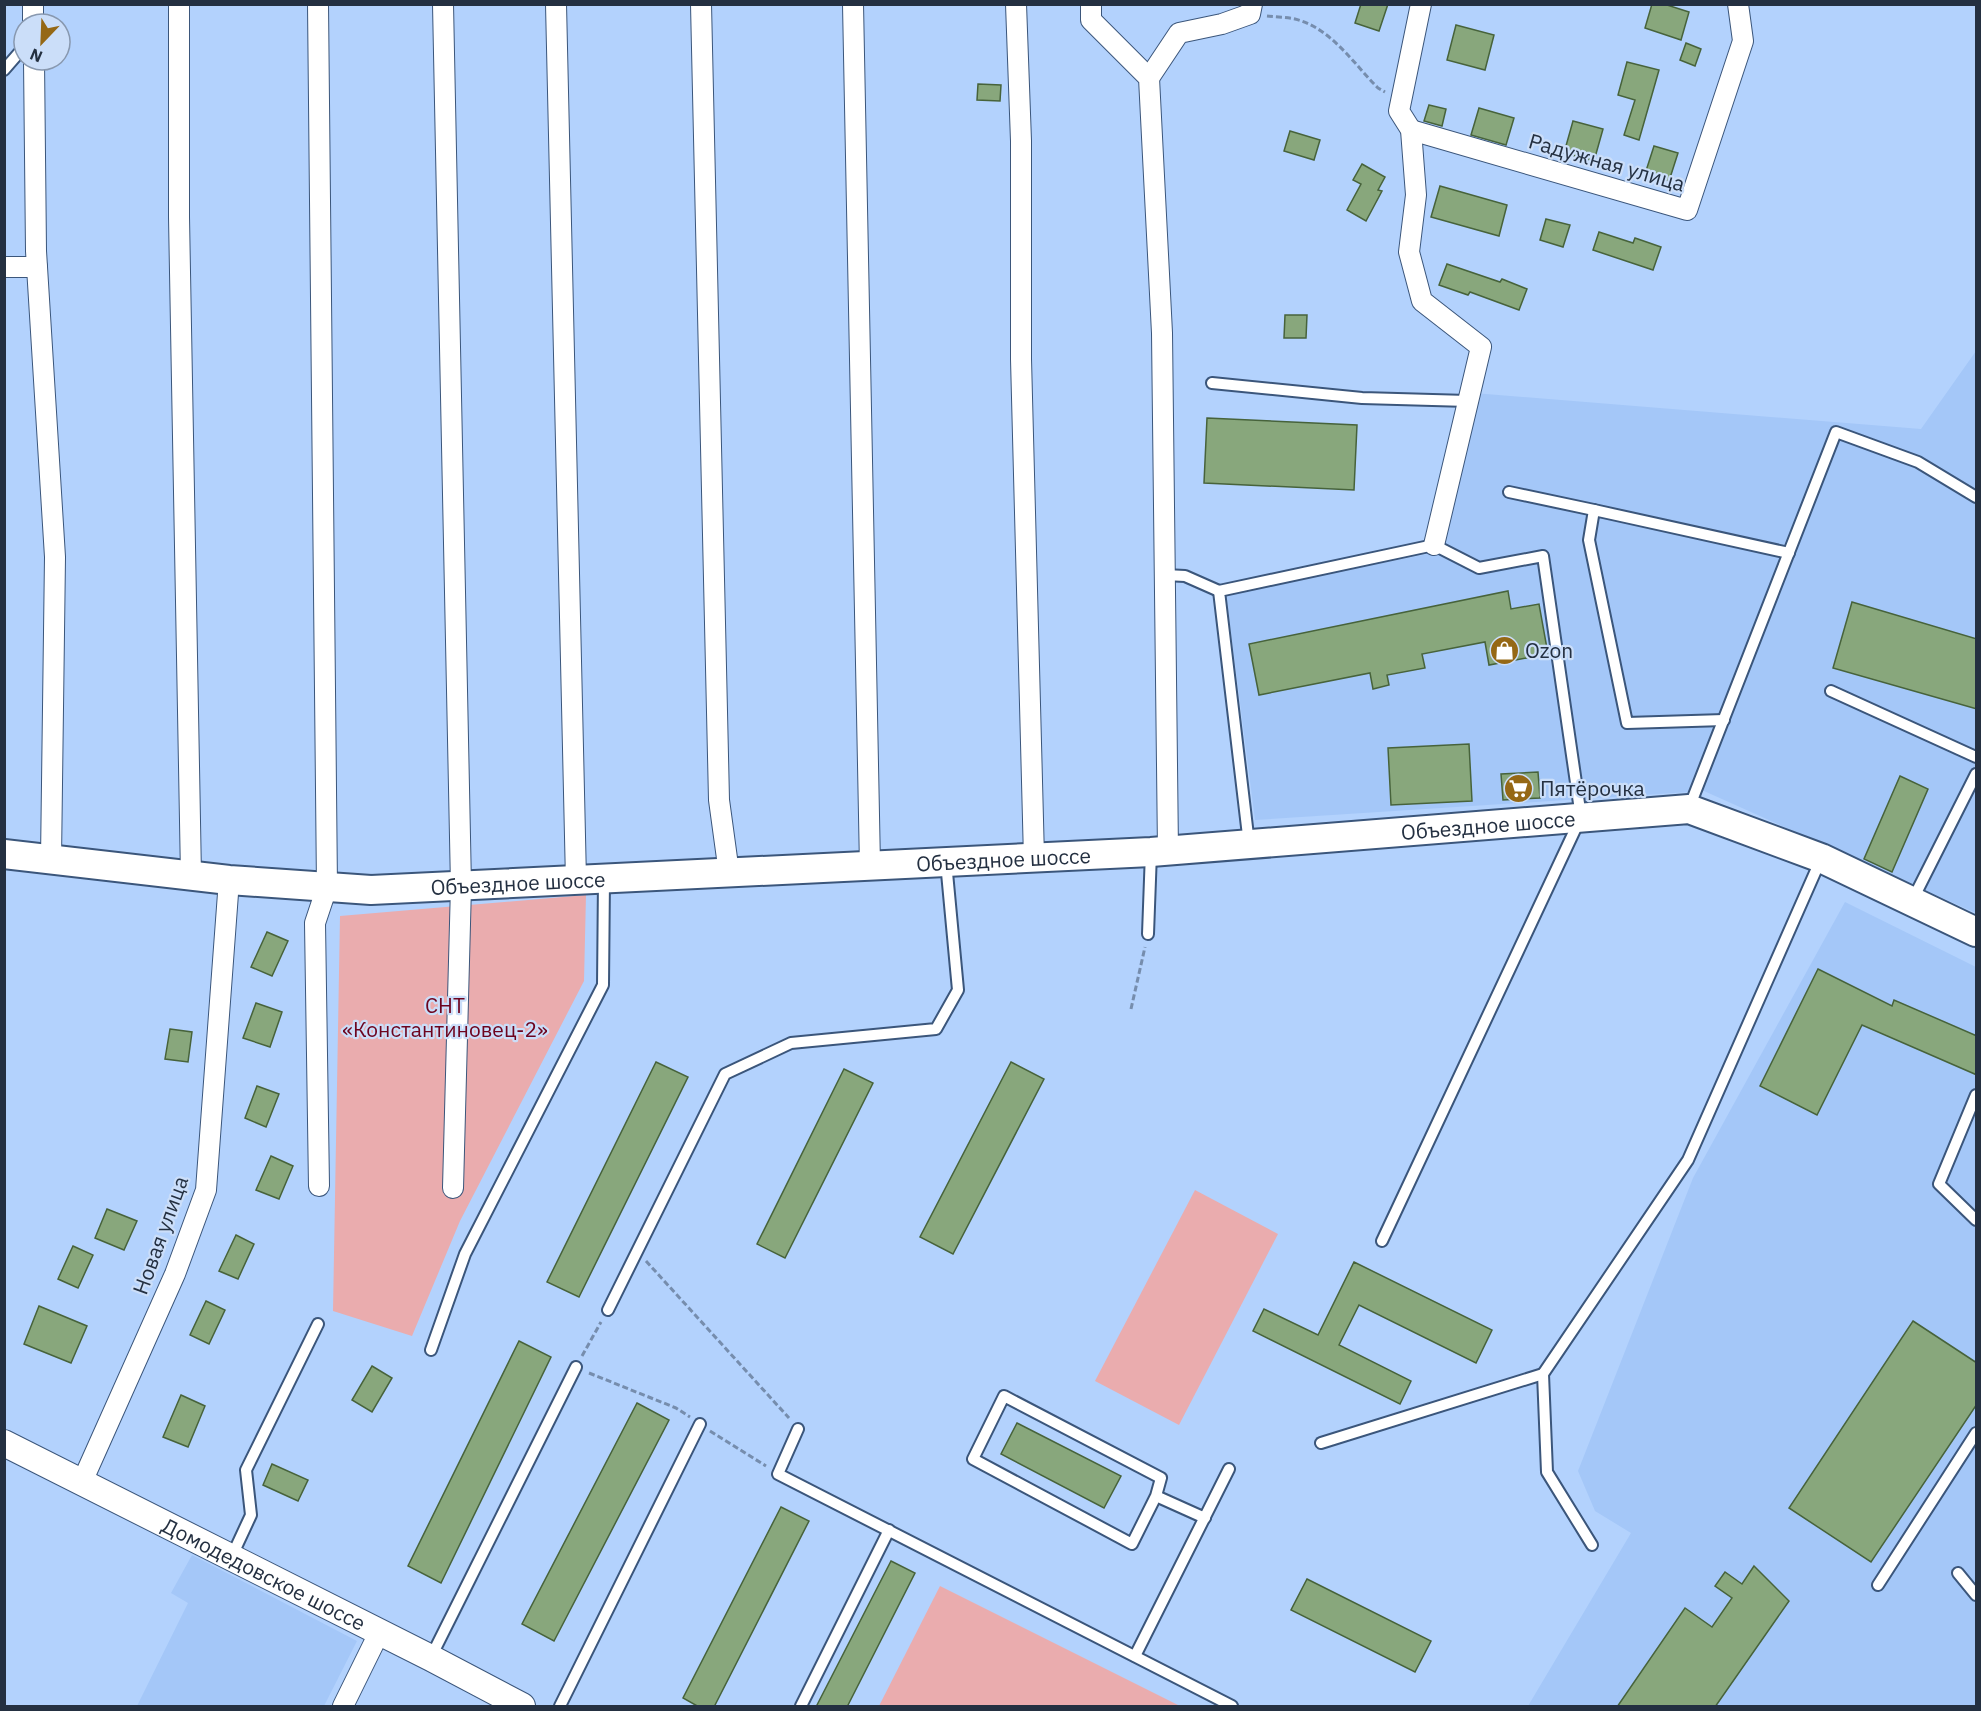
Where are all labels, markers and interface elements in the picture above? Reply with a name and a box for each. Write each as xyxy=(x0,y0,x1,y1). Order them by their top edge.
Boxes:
north arrow xyxy=(12,12,72,72)
text: N xyxy=(27,44,45,67)
street label: Радужная улица xyxy=(1526,126,1688,198)
shop icon: Ozon xyxy=(1488,634,1520,666)
place label: Ozon xyxy=(1525,636,1573,664)
supermarket icon: Пятёрочка xyxy=(1503,772,1535,804)
place label: Пятёрочка xyxy=(1540,774,1645,802)
street label: Объездное шоссе xyxy=(1400,804,1576,846)
street label: Объездное шоссе xyxy=(915,841,1091,877)
street label: Объездное шоссе xyxy=(430,865,606,901)
park label: СНТ «Константиновец-2» xyxy=(342,991,548,1043)
street label: Новая улица xyxy=(126,1172,194,1298)
street label: Домодедовское шоссе xyxy=(157,1511,370,1637)

